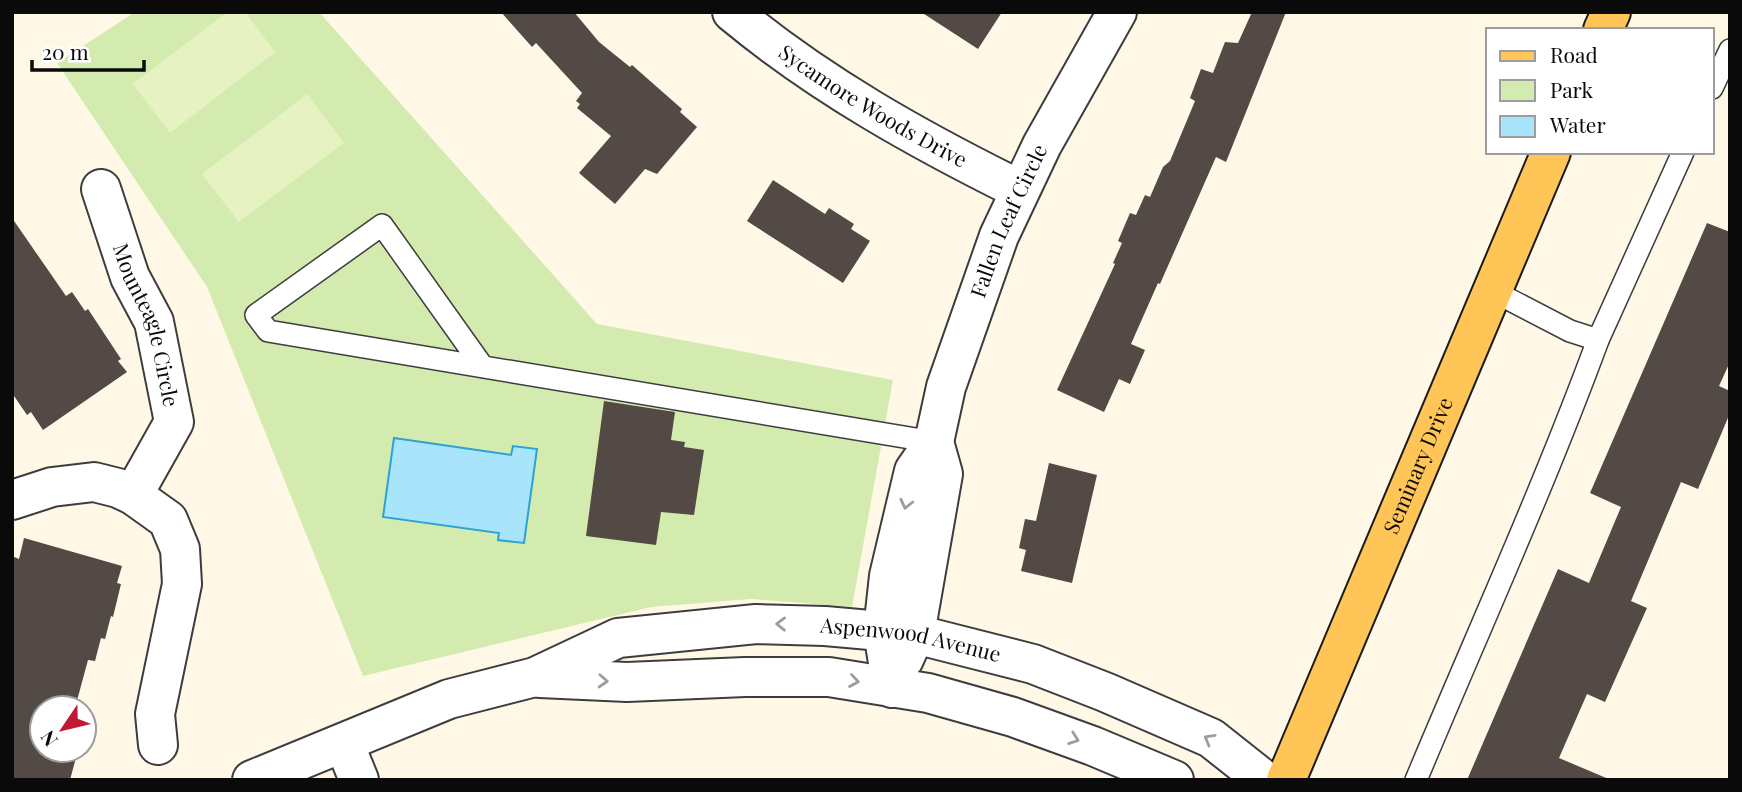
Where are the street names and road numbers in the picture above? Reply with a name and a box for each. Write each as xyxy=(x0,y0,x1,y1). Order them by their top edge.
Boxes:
street label: Sycamore Woods Drive xyxy=(774,37,973,173)
street label: Fallen Leaf Circle xyxy=(962,139,1052,301)
street label: Mounteagle Circle xyxy=(108,239,187,409)
street label: Seminary Drive xyxy=(1375,392,1458,538)
street label: Aspenwood Avenue xyxy=(818,610,1004,667)

